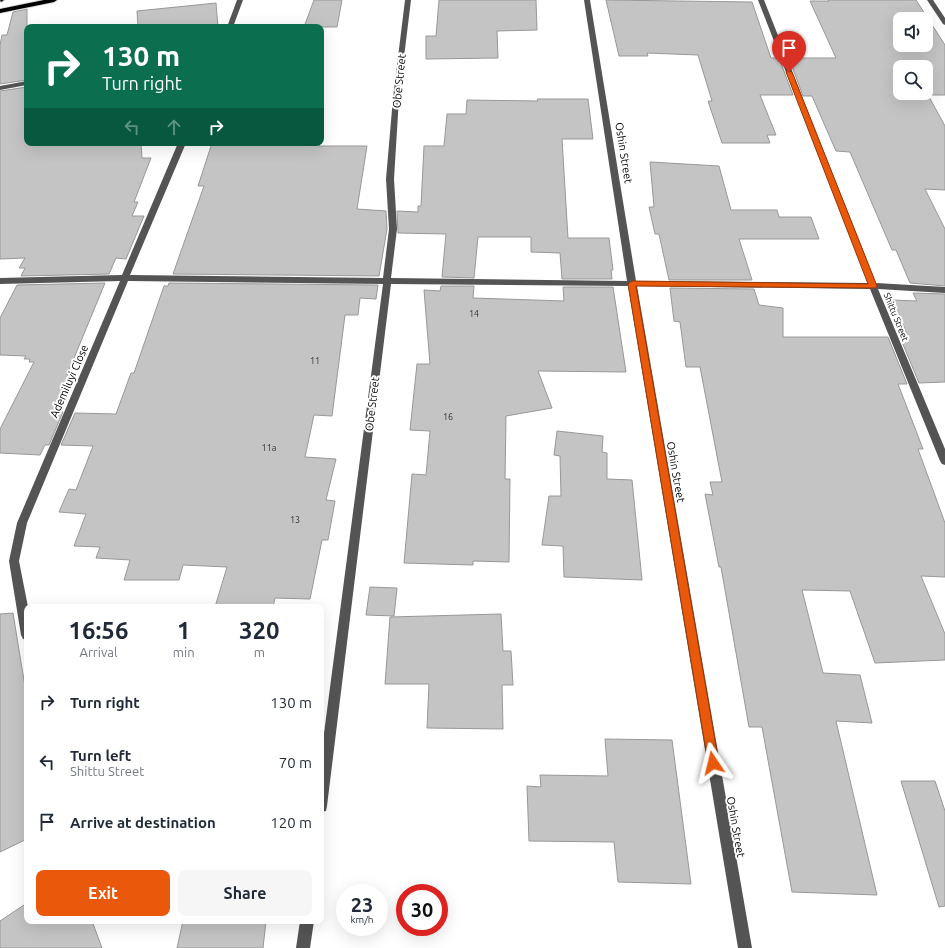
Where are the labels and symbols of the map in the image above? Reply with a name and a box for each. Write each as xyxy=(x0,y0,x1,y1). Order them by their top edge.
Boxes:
pin xyxy=(772,31,806,72)
street label: Obe Street xyxy=(390,53,408,109)
street label: Oshin Street xyxy=(613,122,635,185)
street label: Shittu Street xyxy=(882,291,910,343)
house number: 14 xyxy=(469,309,479,319)
street label: Ademiluyi Close xyxy=(48,343,90,419)
house number: 11 xyxy=(310,356,320,366)
street label: Obe Street xyxy=(363,376,381,432)
house number: 16 xyxy=(443,412,453,422)
street label: Oshin Street xyxy=(665,441,687,504)
house number: 11a xyxy=(262,443,276,453)
house number: 13 xyxy=(290,515,300,525)
position arrow xyxy=(692,742,734,784)
street label: Oshin Street xyxy=(725,796,747,859)
speed limit sign: 30 xyxy=(396,884,448,936)

